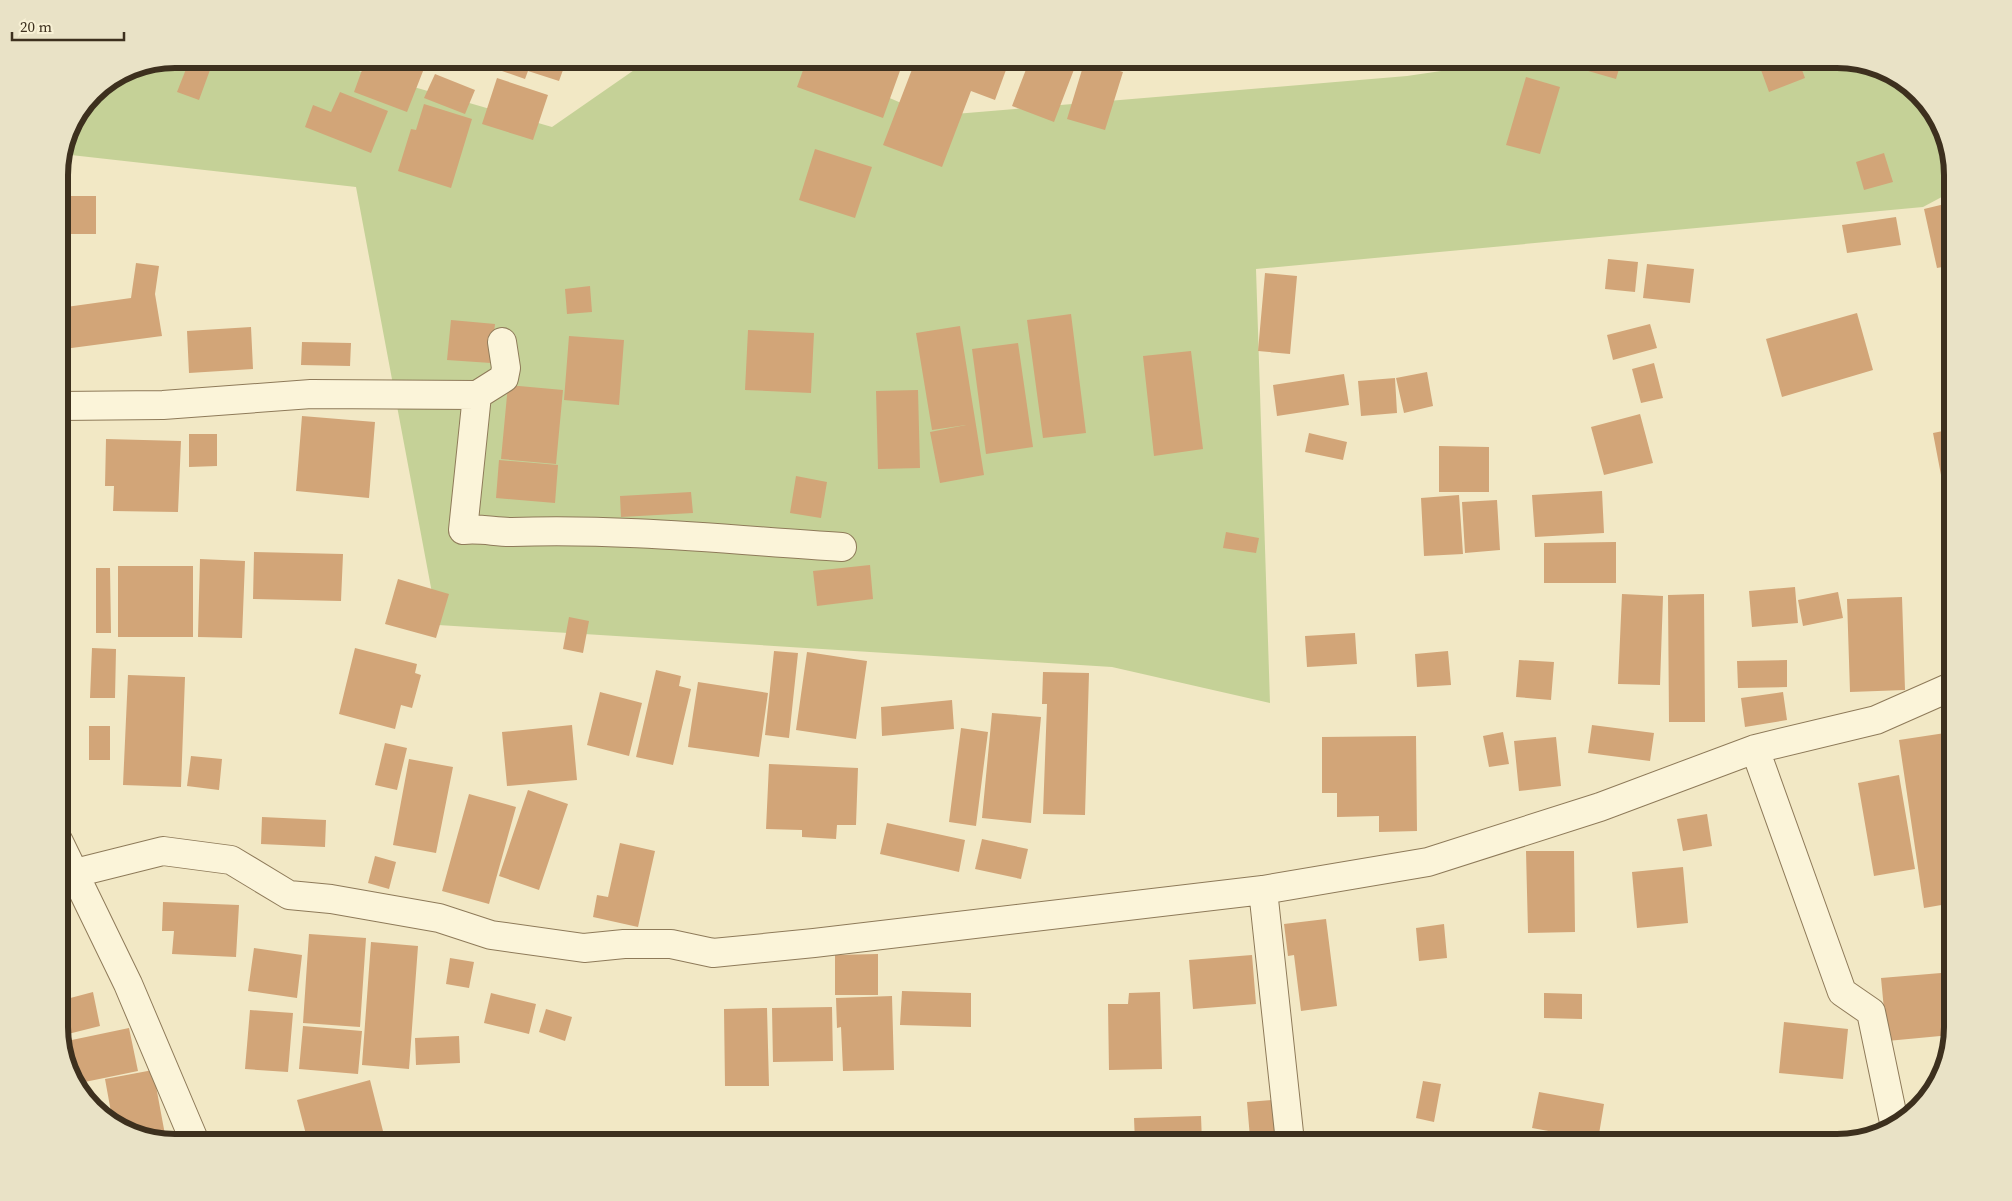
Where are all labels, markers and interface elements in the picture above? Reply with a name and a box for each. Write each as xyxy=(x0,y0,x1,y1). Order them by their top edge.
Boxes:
scale bar xyxy=(12,10,125,42)
text: 20 m xyxy=(20,16,52,37)

